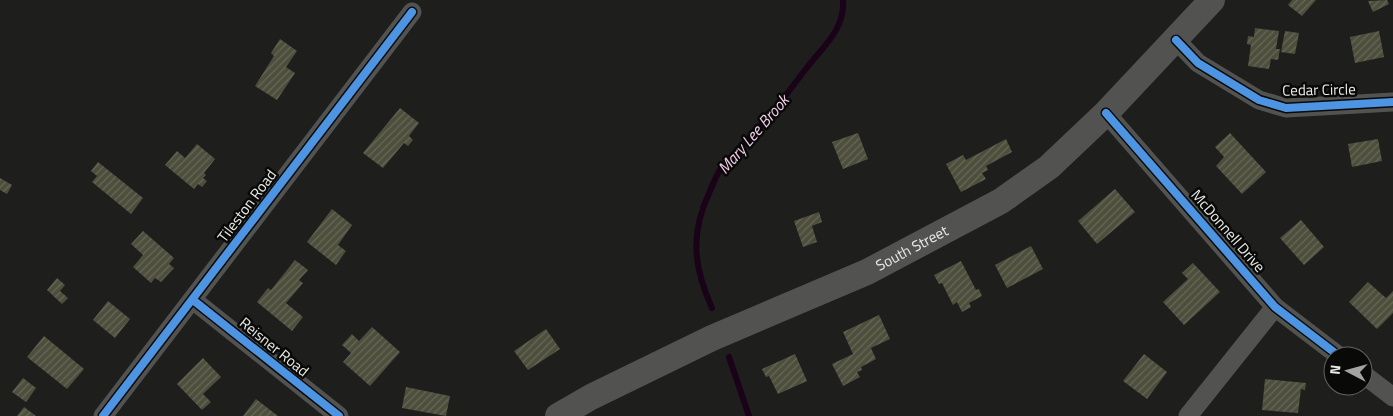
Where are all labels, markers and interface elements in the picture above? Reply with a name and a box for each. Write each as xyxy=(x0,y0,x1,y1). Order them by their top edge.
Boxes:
street label: Cedar Circle xyxy=(1282,77,1356,102)
water label: Mary Lee Brook xyxy=(712,88,796,179)
street label: Tileston Road xyxy=(211,164,282,247)
street label: McDonnell Drive xyxy=(1186,184,1271,277)
street label: South Street xyxy=(871,219,953,276)
street label: Reisner Road xyxy=(235,311,314,382)
north arrow xyxy=(1323,346,1373,396)
text: N xyxy=(1324,364,1346,376)

